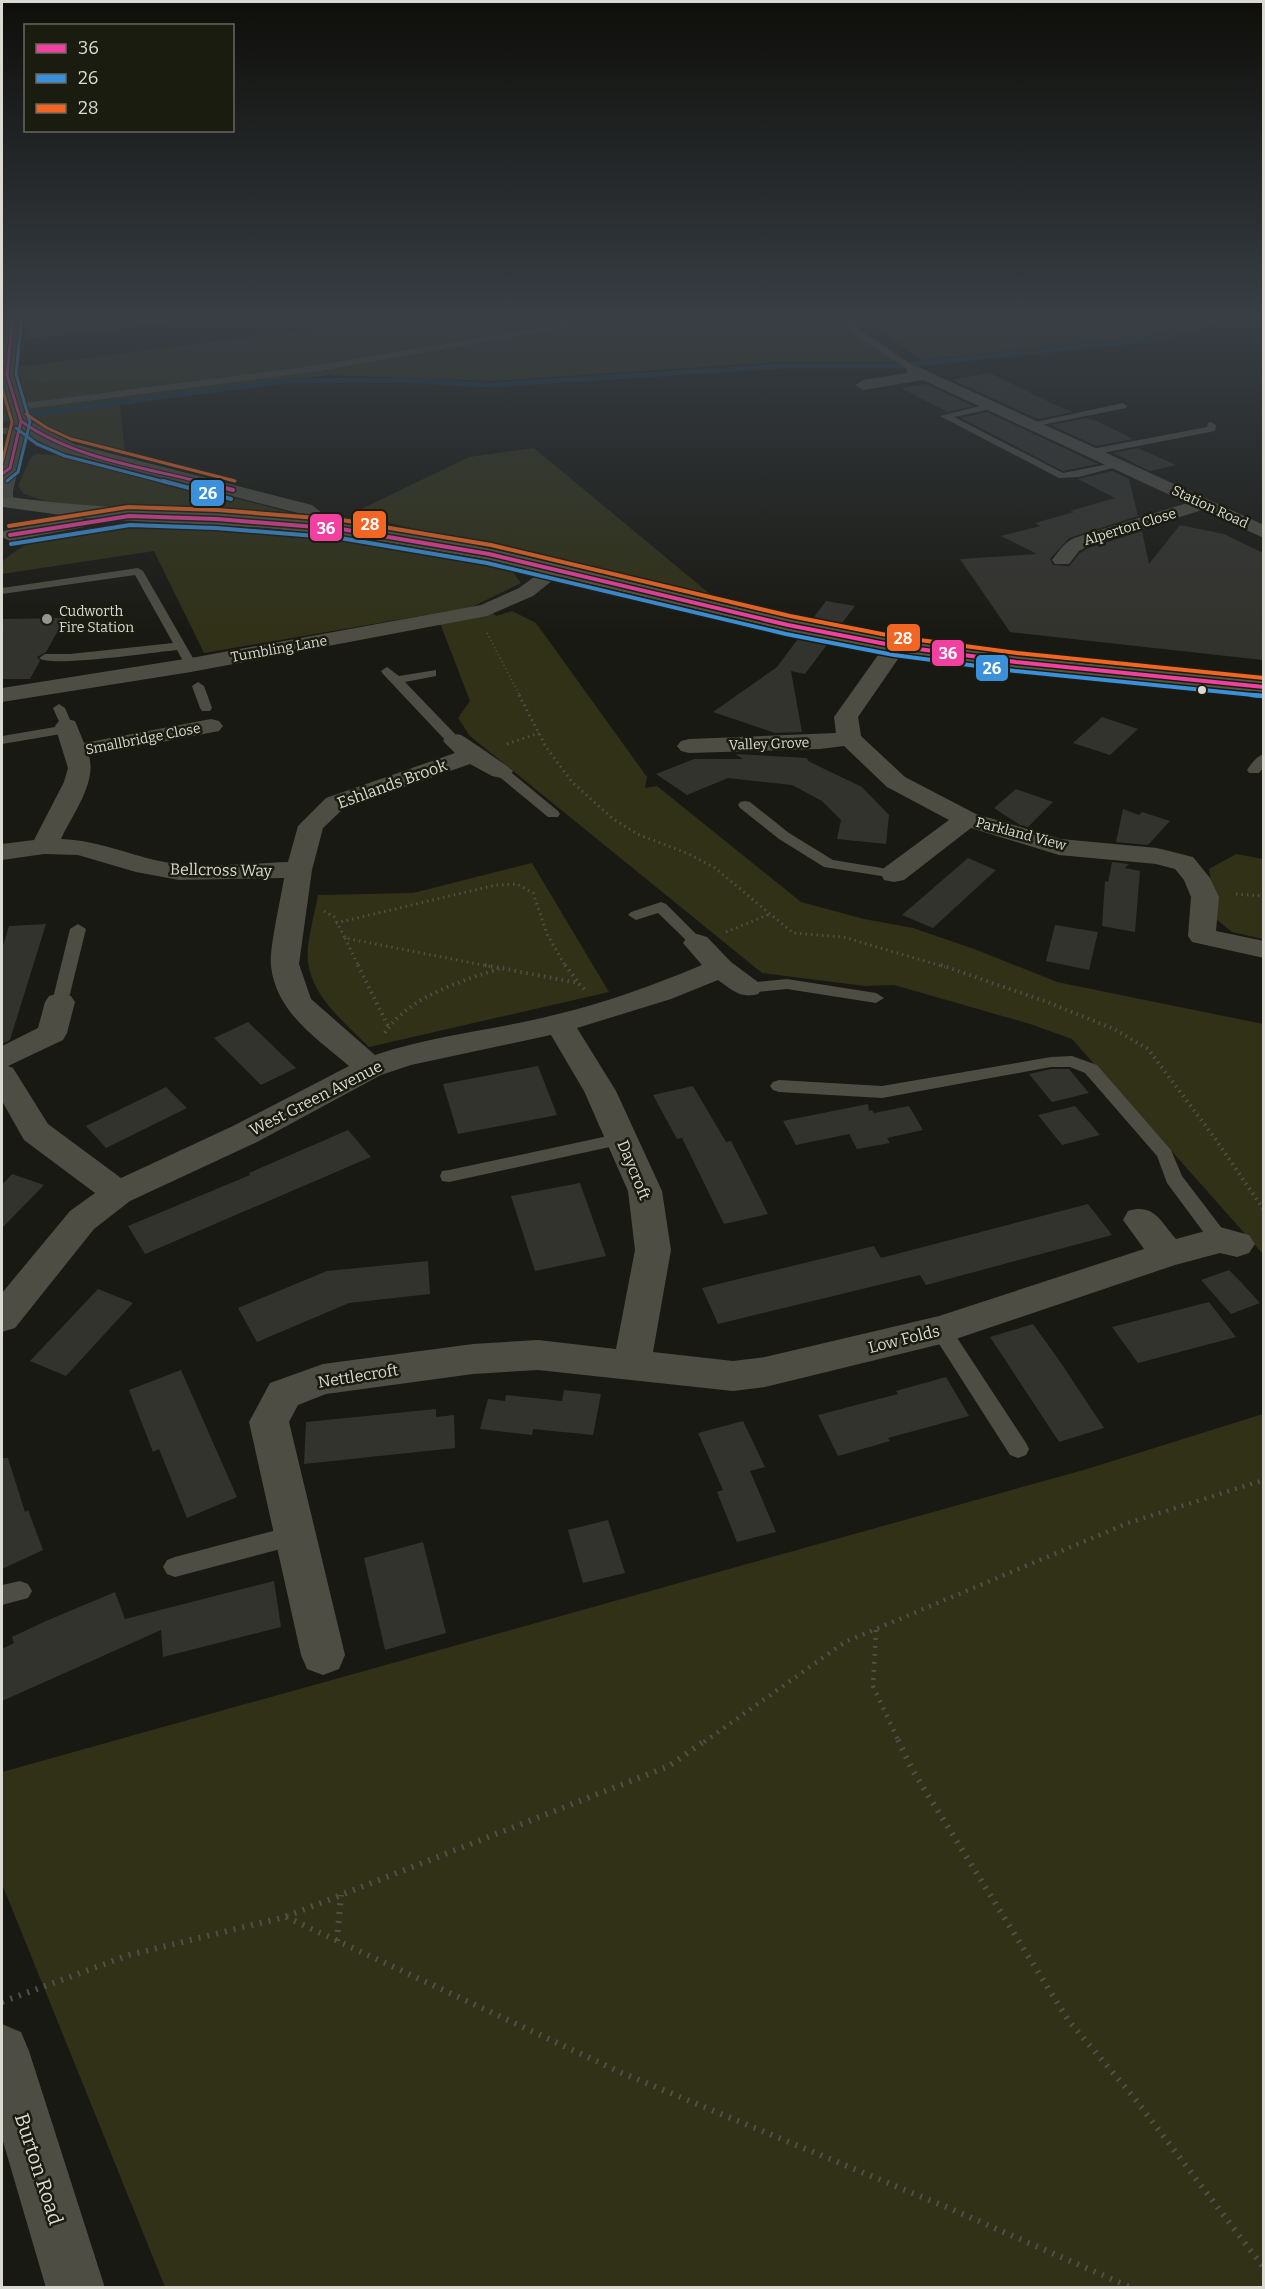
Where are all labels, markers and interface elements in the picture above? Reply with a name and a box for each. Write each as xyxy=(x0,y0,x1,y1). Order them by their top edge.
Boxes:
legend xyxy=(24,24,234,132)
text: 36 xyxy=(78,37,99,59)
text: 26 xyxy=(78,67,98,89)
text: 28 xyxy=(78,97,99,119)
line badge: 26 xyxy=(190,479,225,507)
street label: Station Road xyxy=(1169,482,1251,532)
text: 26 xyxy=(199,484,218,503)
street label: Alperton Close xyxy=(1082,505,1178,549)
line badge: 28 xyxy=(352,510,387,539)
line badge: 36 xyxy=(309,513,343,542)
text: 28 xyxy=(361,515,379,534)
text: 36 xyxy=(317,519,336,538)
place label: Cudworth Fire Station xyxy=(59,603,134,636)
marker: Cudworth Fire Station xyxy=(40,612,54,626)
line badge: 28 xyxy=(886,623,921,652)
text: 28 xyxy=(894,629,912,648)
street label: Tumbling Lane xyxy=(230,632,328,666)
line badge: 36 xyxy=(931,639,965,667)
text: 36 xyxy=(939,644,958,663)
line badge: 26 xyxy=(975,654,1009,682)
text: 26 xyxy=(983,659,1002,678)
unlabelled marker xyxy=(1196,684,1208,696)
street label: Smallbridge Close xyxy=(84,720,202,758)
street label: Valley Grove xyxy=(728,734,810,754)
street label: Eshlands Brook xyxy=(335,755,449,813)
street label: Parkland View xyxy=(974,814,1069,854)
street label: Bellcross Way xyxy=(170,860,273,880)
street label: West Green Avenue xyxy=(247,1056,385,1140)
street label: Daycroft xyxy=(613,1137,655,1203)
street label: Low Folds xyxy=(866,1321,942,1357)
street label: Nettlecroft xyxy=(316,1360,400,1392)
street label: Burton Road xyxy=(10,2110,68,2228)

